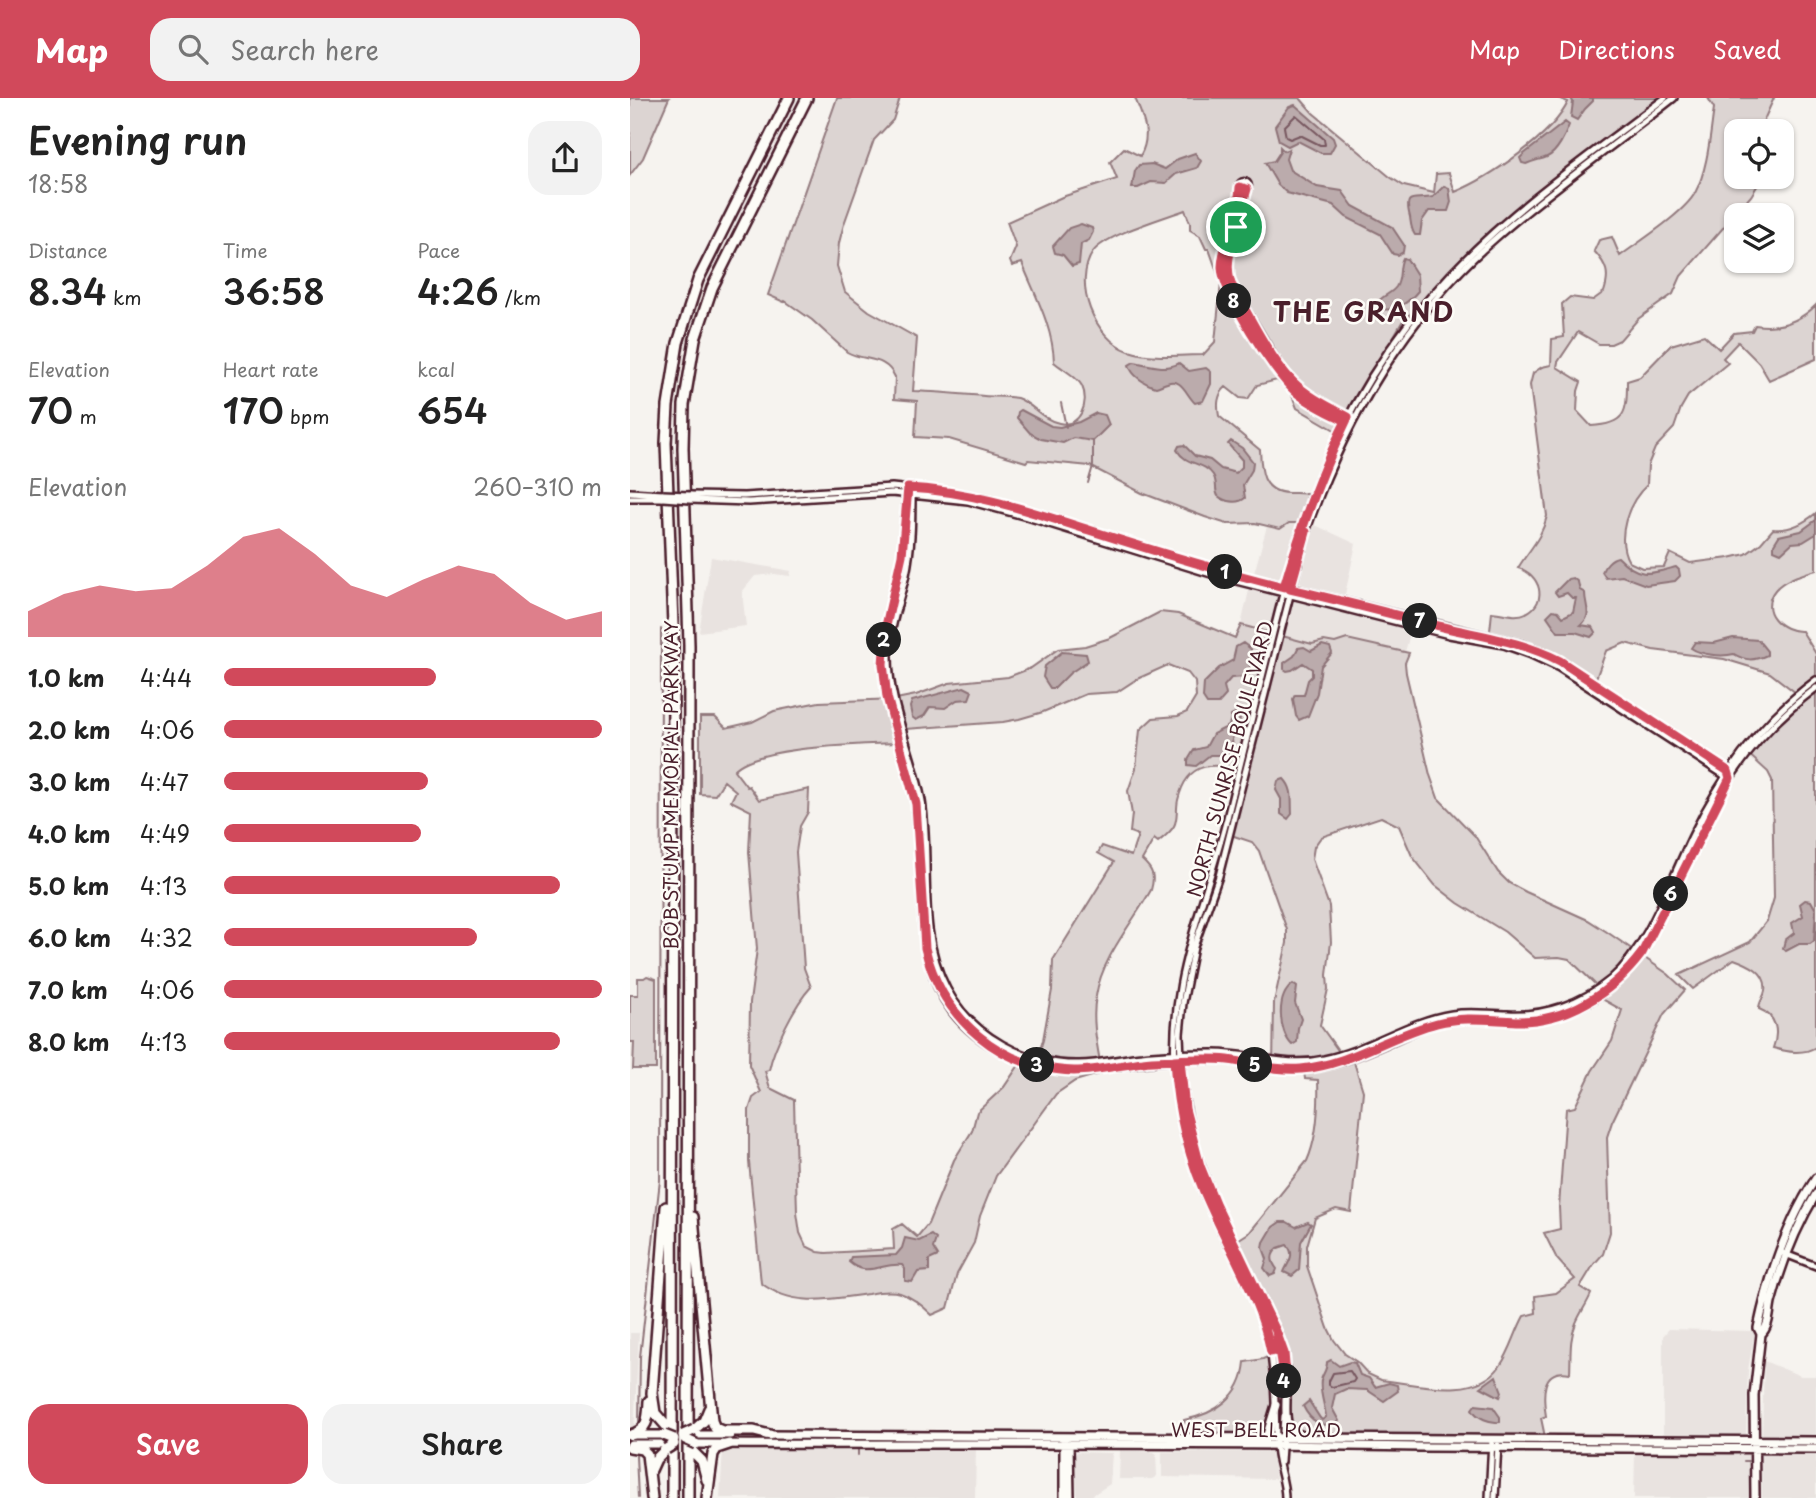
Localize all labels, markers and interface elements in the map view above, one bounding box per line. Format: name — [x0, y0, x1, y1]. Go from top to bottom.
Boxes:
search box — [150, 18, 640, 81]
text: Map — [35, 24, 108, 74]
icon: search — [174, 30, 212, 68]
text: Search here — [230, 30, 379, 69]
text: Map — [1469, 31, 1520, 67]
text: Directions — [1558, 31, 1675, 67]
text: Saved — [1713, 31, 1781, 67]
text: Evening run — [28, 111, 247, 168]
map controls — [1724, 119, 1794, 273]
button: locate — [1724, 119, 1794, 189]
button: share — [528, 121, 602, 195]
text: 18:58 — [28, 166, 88, 201]
pin — [1206, 197, 1266, 257]
button: layers — [1724, 203, 1794, 273]
icon: arrive — [1217, 208, 1255, 246]
text: Distance — [28, 236, 108, 264]
text: Time — [223, 236, 268, 264]
text: Pace — [417, 236, 460, 264]
text: 8.34 — [28, 264, 107, 317]
text: 36:58 — [223, 264, 325, 317]
text: 4:26 — [417, 264, 499, 317]
text: km — [107, 283, 142, 311]
text: /km — [499, 283, 541, 311]
pin: 8 — [1216, 284, 1252, 318]
text: 8 — [1228, 286, 1239, 314]
district label: THE GRAND — [1273, 292, 1455, 331]
text: Elevation — [28, 355, 110, 383]
text: Heart rate — [223, 355, 319, 383]
text: kcal — [417, 355, 455, 383]
text: 70 — [28, 383, 73, 436]
text: 170 — [223, 383, 284, 436]
text: 654 — [417, 383, 488, 436]
text: m — [73, 402, 97, 430]
text: bpm — [284, 402, 329, 430]
text: Elevation — [28, 469, 127, 504]
text: 260–310 m — [473, 469, 602, 504]
pin: 1 — [1208, 554, 1242, 589]
text: 1 — [1220, 557, 1229, 585]
pin: 7 — [1402, 603, 1438, 638]
text: 7 — [1414, 606, 1425, 634]
street label: NORTH SUNRISE BOULEVARD — [1179, 618, 1279, 900]
street label: BOB STUMP MEMORIAL PARKWAY — [656, 620, 684, 950]
pin: 2 — [866, 622, 902, 658]
text: 2 — [877, 625, 890, 653]
text: 1.0 km — [28, 660, 105, 695]
text: 4:44 — [140, 660, 192, 695]
text: 2.0 km — [28, 712, 110, 747]
text: 4:06 — [140, 712, 195, 747]
text: 3.0 km — [28, 764, 110, 799]
text: 4:47 — [140, 764, 189, 799]
text: 4.0 km — [28, 816, 111, 851]
text: 4:49 — [140, 816, 190, 851]
text: 5.0 km — [28, 868, 109, 903]
text: 4:13 — [140, 868, 187, 903]
pin: 6 — [1654, 876, 1688, 912]
text: 6 — [1664, 879, 1677, 907]
text: 6.0 km — [28, 920, 111, 955]
text: 4:32 — [140, 920, 193, 955]
text: 7.0 km — [28, 972, 108, 1007]
text: 4:06 — [140, 972, 195, 1007]
text: 8.0 km — [28, 1024, 109, 1059]
text: 4:13 — [140, 1024, 187, 1059]
pin: 3 — [1020, 1048, 1054, 1082]
pin: 5 — [1238, 1048, 1272, 1082]
text: 3 — [1030, 1050, 1043, 1078]
text: 5 — [1248, 1050, 1261, 1078]
pin: 4 — [1266, 1364, 1302, 1398]
text: 4 — [1277, 1366, 1290, 1394]
button: Save — [28, 1404, 308, 1484]
button: Share — [322, 1404, 602, 1484]
street label: WEST BELL ROAD — [1171, 1415, 1341, 1443]

